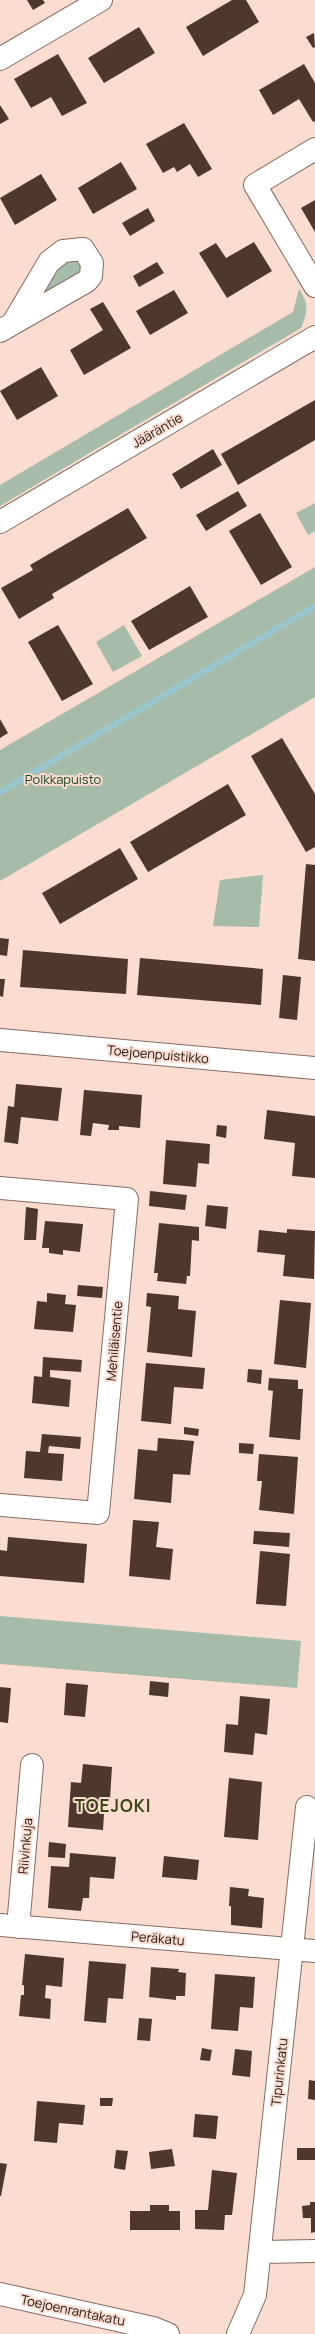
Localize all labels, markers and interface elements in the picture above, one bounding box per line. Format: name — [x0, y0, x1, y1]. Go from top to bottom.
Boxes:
street label: Jääräntie — [128, 408, 186, 452]
park label: Polkkapuisto — [25, 770, 102, 788]
street label: Toejoenpuistikko — [106, 1041, 210, 1067]
street label: Mehiläisentie — [102, 1300, 127, 1382]
district label: TOEJOKI — [74, 1794, 152, 1817]
street label: Riivinkuja — [14, 1817, 36, 1875]
street label: Peräkatu — [130, 1927, 186, 1949]
street label: Tipurinkatu — [266, 2037, 292, 2107]
street label: Toejoenrantakatu — [19, 2290, 127, 2330]

